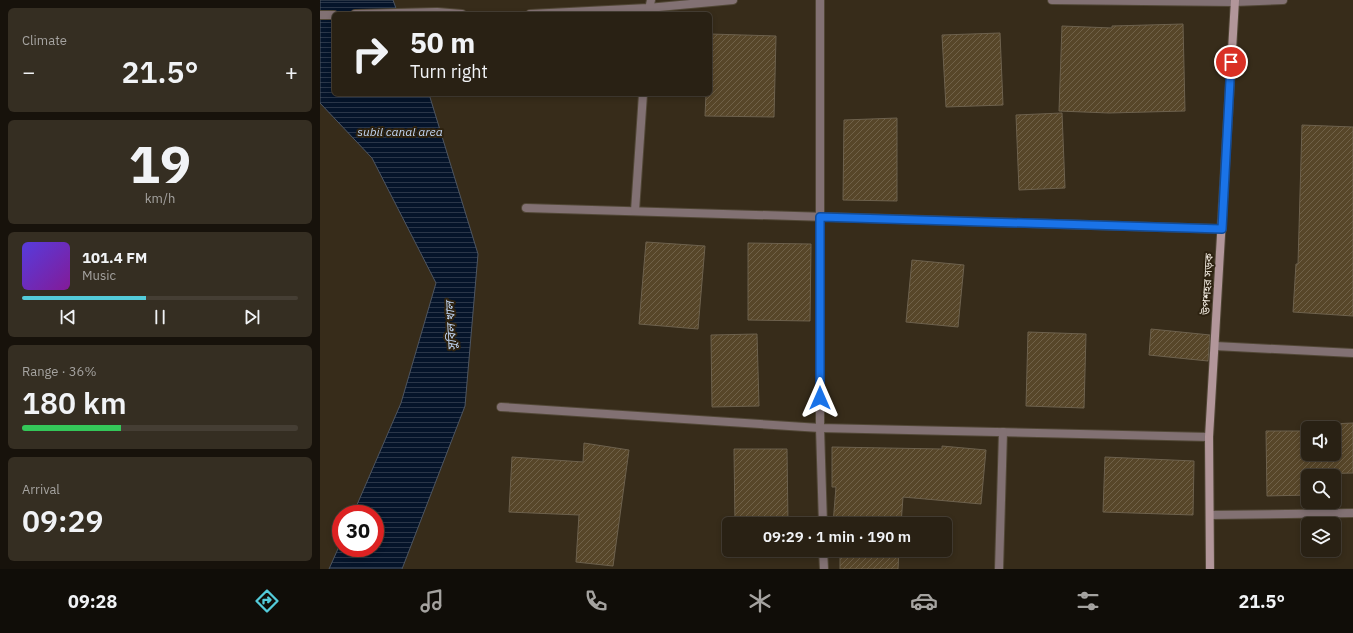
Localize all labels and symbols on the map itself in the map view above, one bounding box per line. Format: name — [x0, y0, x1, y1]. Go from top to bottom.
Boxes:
pin — [1214, 45, 1248, 79]
water label: subil canal area — [357, 124, 443, 139]
street label: উপশহর সড়ক — [1198, 253, 1216, 316]
water label: সুবিল খাল — [442, 299, 459, 351]
position arrow — [799, 377, 841, 419]
speed limit sign: 30 — [332, 505, 384, 557]

